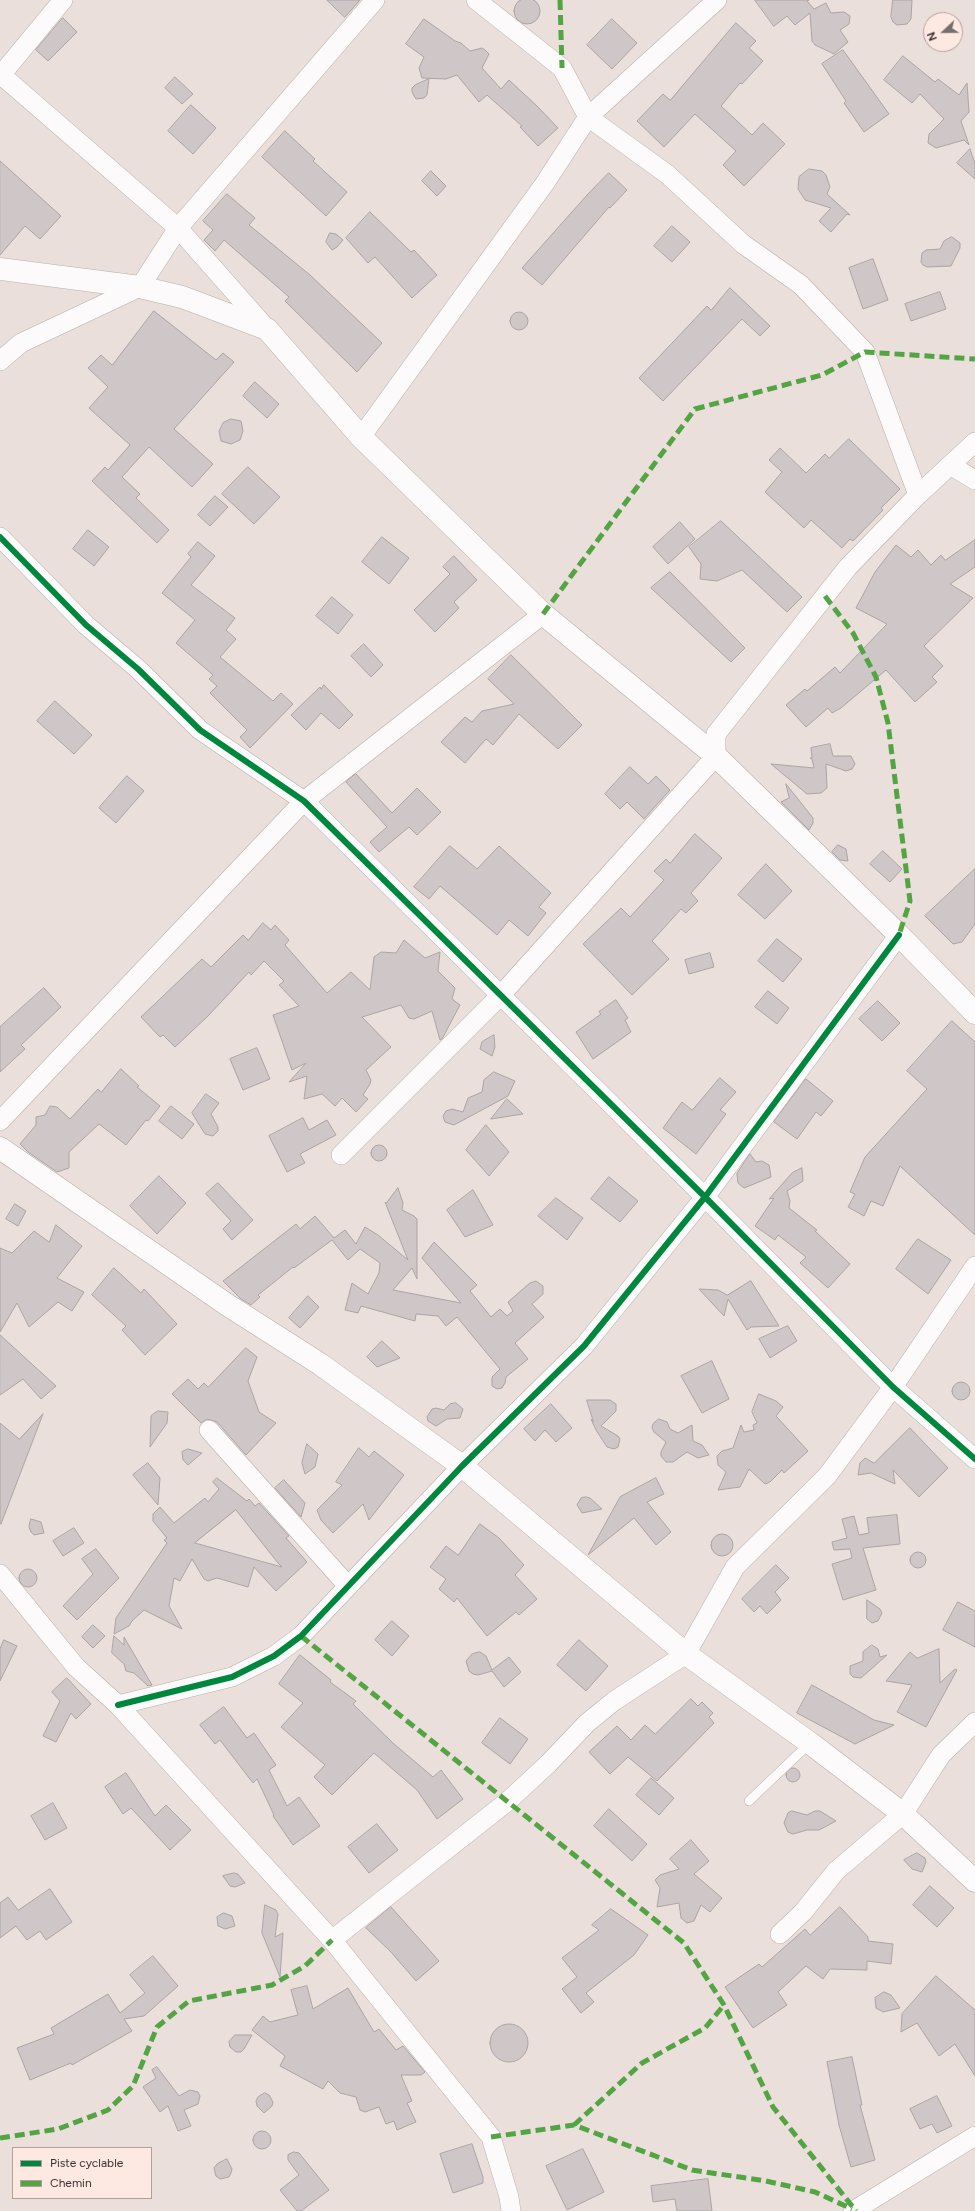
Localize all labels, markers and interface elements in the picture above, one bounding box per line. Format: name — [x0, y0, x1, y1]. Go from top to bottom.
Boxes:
north arrow — [923, 12, 963, 52]
text: N — [925, 30, 940, 43]
legend — [12, 2147, 152, 2199]
text: Piste cyclable — [50, 2156, 123, 2170]
text: Chemin — [50, 2176, 92, 2190]

